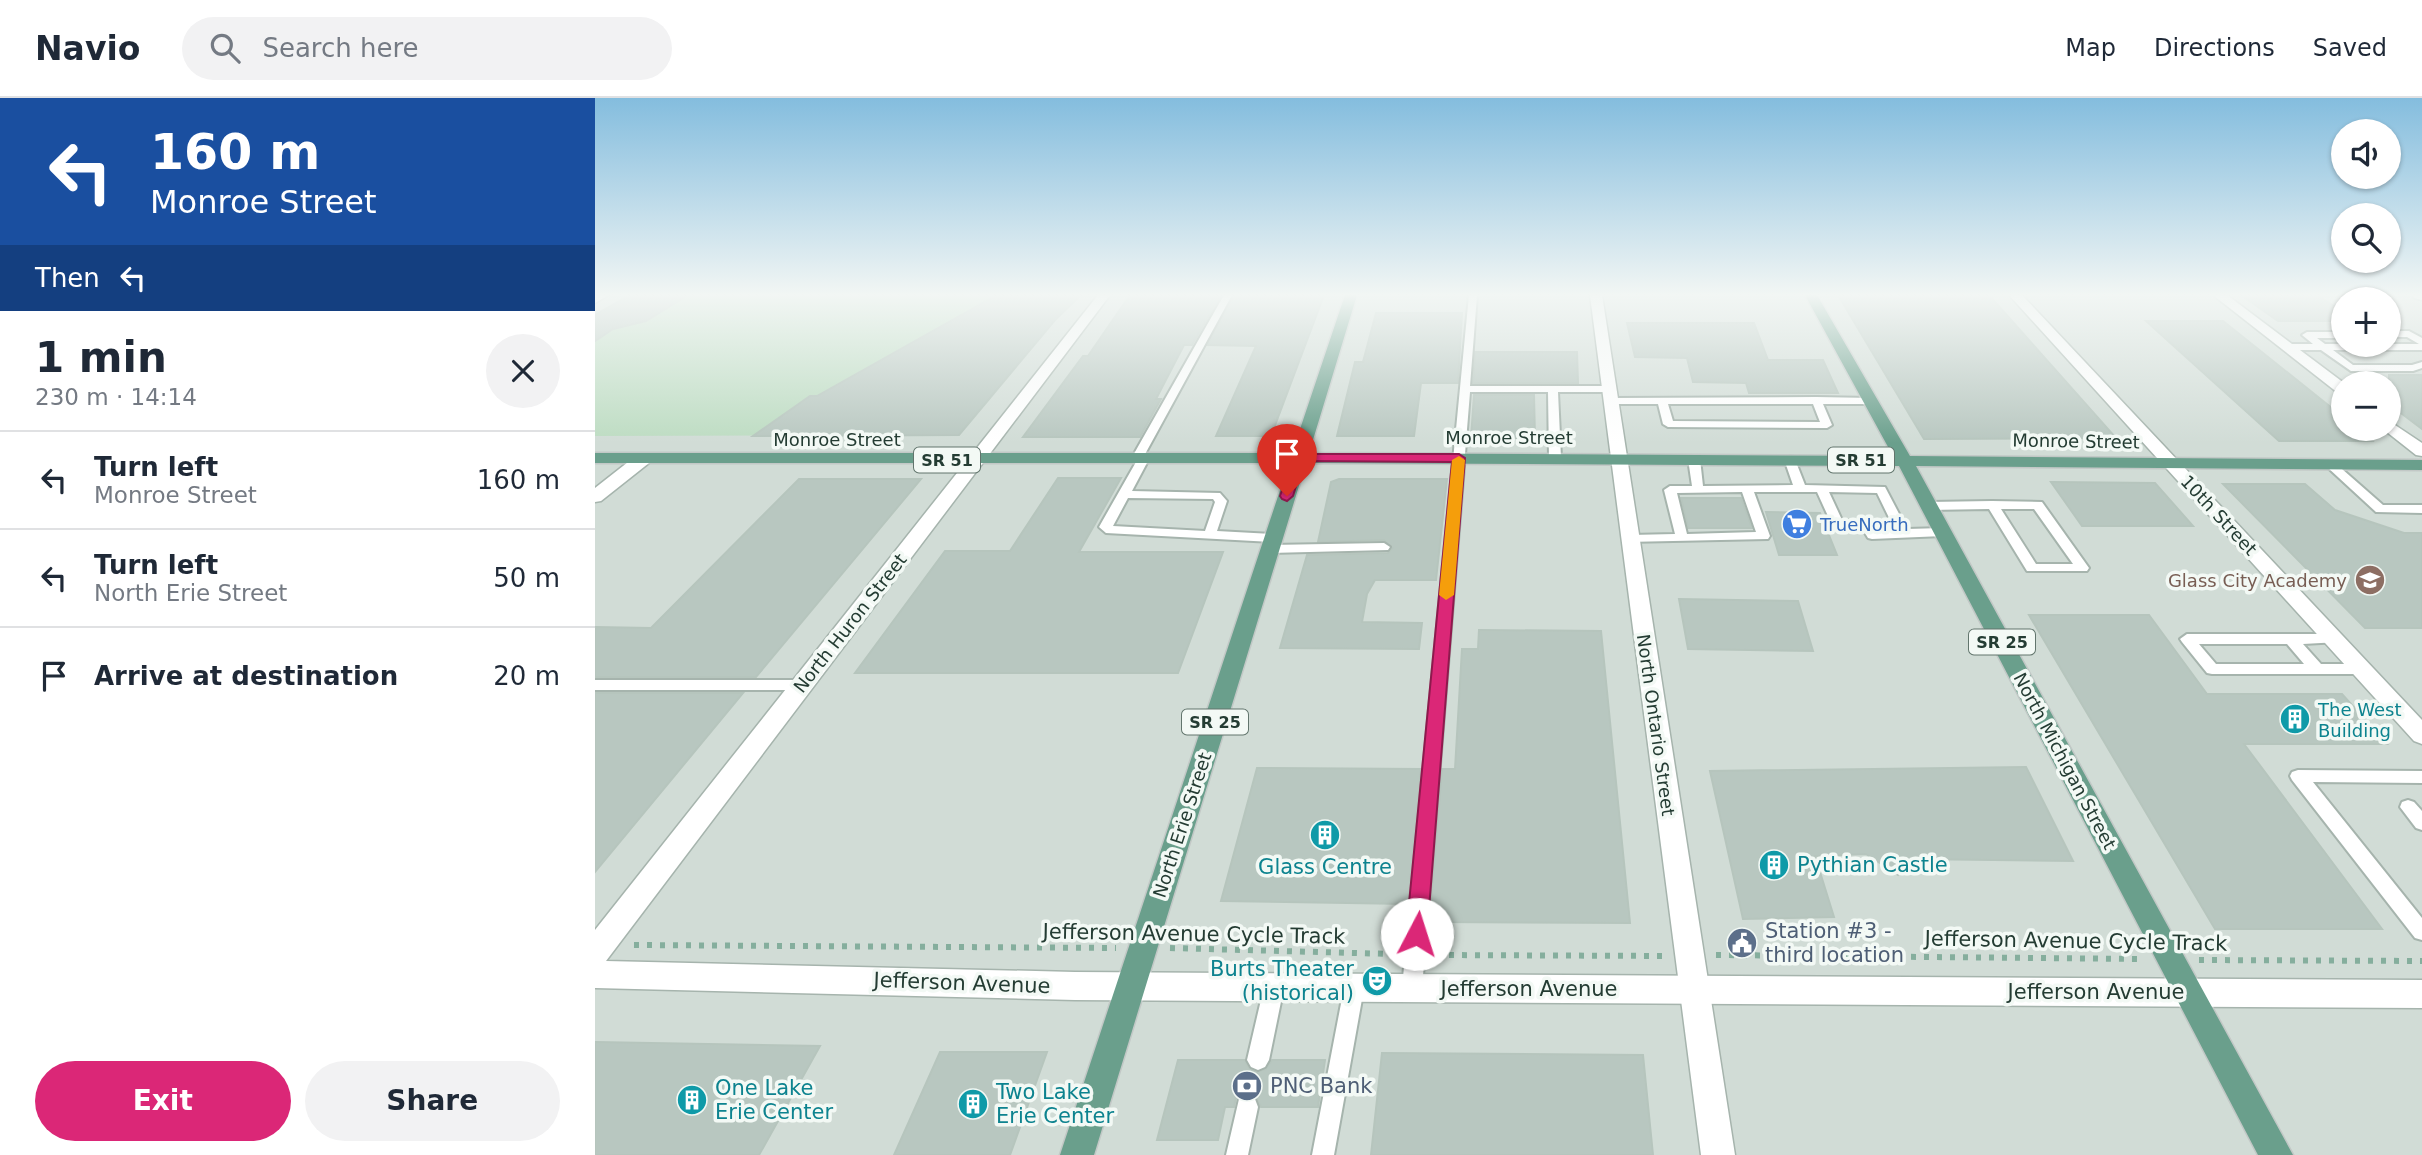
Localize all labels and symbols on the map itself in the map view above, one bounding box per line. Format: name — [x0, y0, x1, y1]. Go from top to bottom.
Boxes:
pin — [1257, 424, 1317, 496]
street label: Monroe Street — [1445, 427, 1573, 448]
street label: Monroe Street — [773, 429, 901, 450]
street label: Monroe Street — [2012, 429, 2140, 453]
road number: SR 51 — [914, 448, 980, 472]
road number: SR 51 — [1828, 448, 1894, 472]
street label: 10th Street — [2177, 471, 2261, 559]
supermarket icon: TrueNorth — [1780, 507, 1814, 541]
place label: TrueNorth — [1819, 514, 1909, 535]
street label: North Huron Street — [789, 549, 911, 697]
school or university icon: Glass City Academy — [2353, 563, 2387, 597]
place label: Glass City Academy — [2168, 570, 2347, 591]
road number: SR 25 — [1969, 629, 2035, 654]
street label: North Ontario Street — [1633, 633, 1679, 817]
street label: North Michigan Street — [2009, 669, 2121, 853]
place label: The West Building — [2317, 699, 2401, 741]
building icon: The West Building — [2278, 702, 2312, 736]
road number: SR 25 — [1182, 709, 1248, 734]
street label: North Erie Street — [1149, 750, 1215, 900]
building icon: Glass Centre — [1308, 818, 1342, 852]
building icon: Pythian Castle — [1757, 848, 1791, 882]
place label: Pythian Castle — [1797, 853, 1948, 877]
place label: Glass Centre — [1258, 855, 1392, 879]
position arrow — [1380, 897, 1454, 971]
street label: Jefferson Avenue Cycle Track — [1041, 919, 1346, 949]
place label: Station #3 - third location — [1765, 919, 1904, 967]
public building icon: Station #3 - third location — [1725, 926, 1759, 960]
street label: Jefferson Avenue Cycle Track — [1923, 926, 2228, 956]
place label: Burts Theater (historical) — [1210, 957, 1354, 1005]
theatre icon: Burts Theater (historical) — [1360, 964, 1394, 998]
street label: Jefferson Avenue — [871, 968, 1051, 998]
street label: Jefferson Avenue — [1439, 977, 1617, 1001]
street label: Jefferson Avenue — [2006, 980, 2184, 1004]
bank icon: PNC Bank — [1230, 1069, 1264, 1103]
place label: PNC Bank — [1270, 1074, 1373, 1098]
place label: One Lake Erie Center — [715, 1076, 833, 1124]
place label: Two Lake Erie Center — [995, 1080, 1114, 1128]
building icon: One Lake Erie Center — [675, 1083, 709, 1117]
building icon: Two Lake Erie Center — [956, 1087, 990, 1121]

